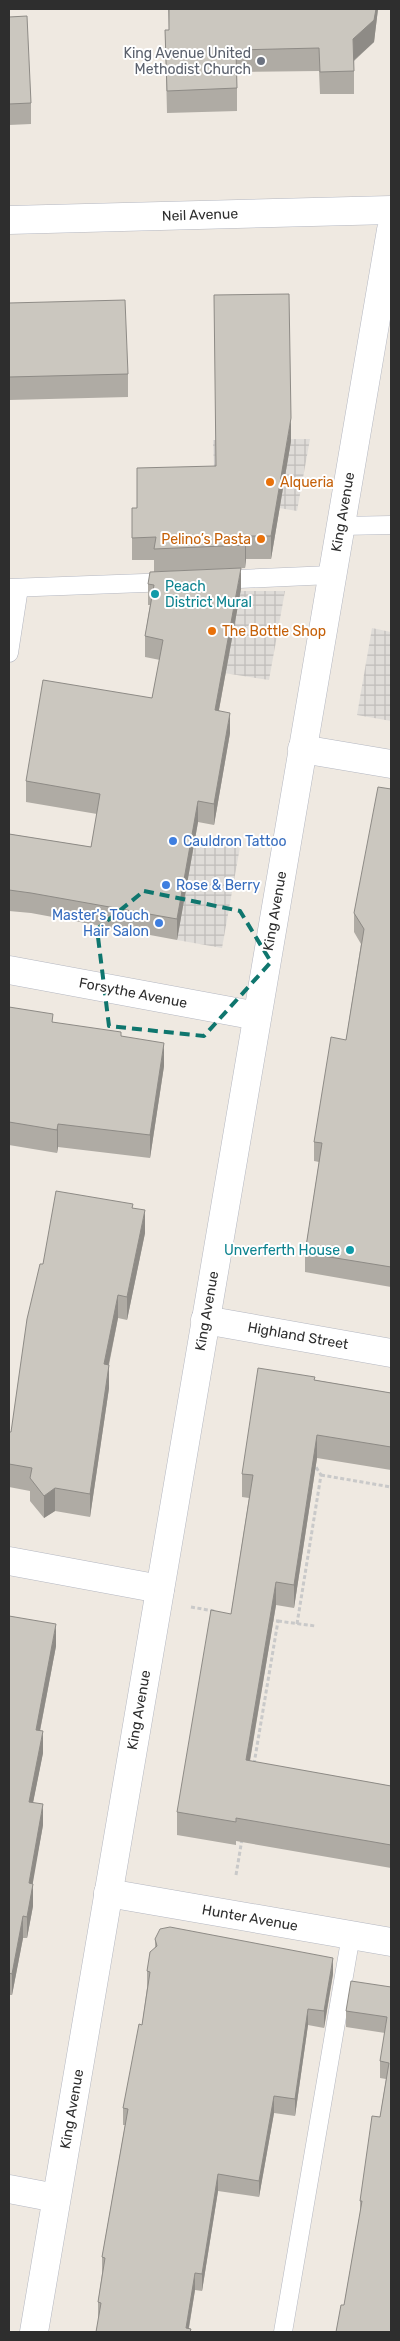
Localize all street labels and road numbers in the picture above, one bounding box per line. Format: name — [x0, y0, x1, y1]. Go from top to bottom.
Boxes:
street label: Neil Avenue — [161, 205, 239, 225]
street label: King Avenue — [328, 471, 358, 553]
street label: King Avenue — [260, 870, 290, 952]
street label: Forsythe Avenue — [77, 974, 189, 1012]
street label: King Avenue — [192, 1270, 222, 1352]
street label: Highland Street — [246, 1319, 350, 1353]
street label: King Avenue — [124, 1669, 154, 1751]
street label: Hunter Avenue — [201, 1901, 300, 1935]
street label: King Avenue — [57, 2068, 87, 2150]

